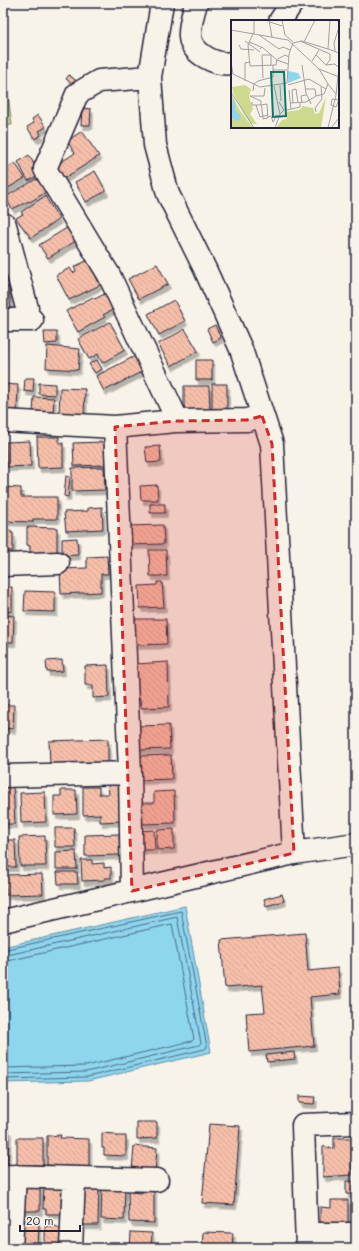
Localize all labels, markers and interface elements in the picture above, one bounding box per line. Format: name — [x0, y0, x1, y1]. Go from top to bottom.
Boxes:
inset map — [231, 20, 339, 128]
scale bar — [20, 1207, 80, 1233]
text: 20 m — [26, 1212, 54, 1228]

